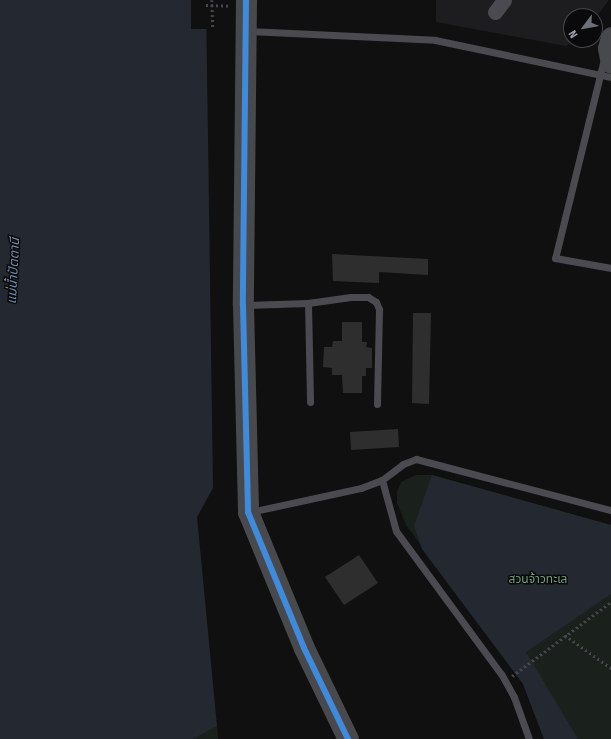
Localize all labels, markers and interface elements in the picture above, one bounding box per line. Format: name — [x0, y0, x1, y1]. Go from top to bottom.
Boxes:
north arrow — [563, 8, 603, 48]
text: N — [566, 28, 581, 40]
water label: แม่น้ำปัตตานี — [4, 238, 24, 304]
park label: สวนจ้าวทะเล — [509, 573, 567, 587]

